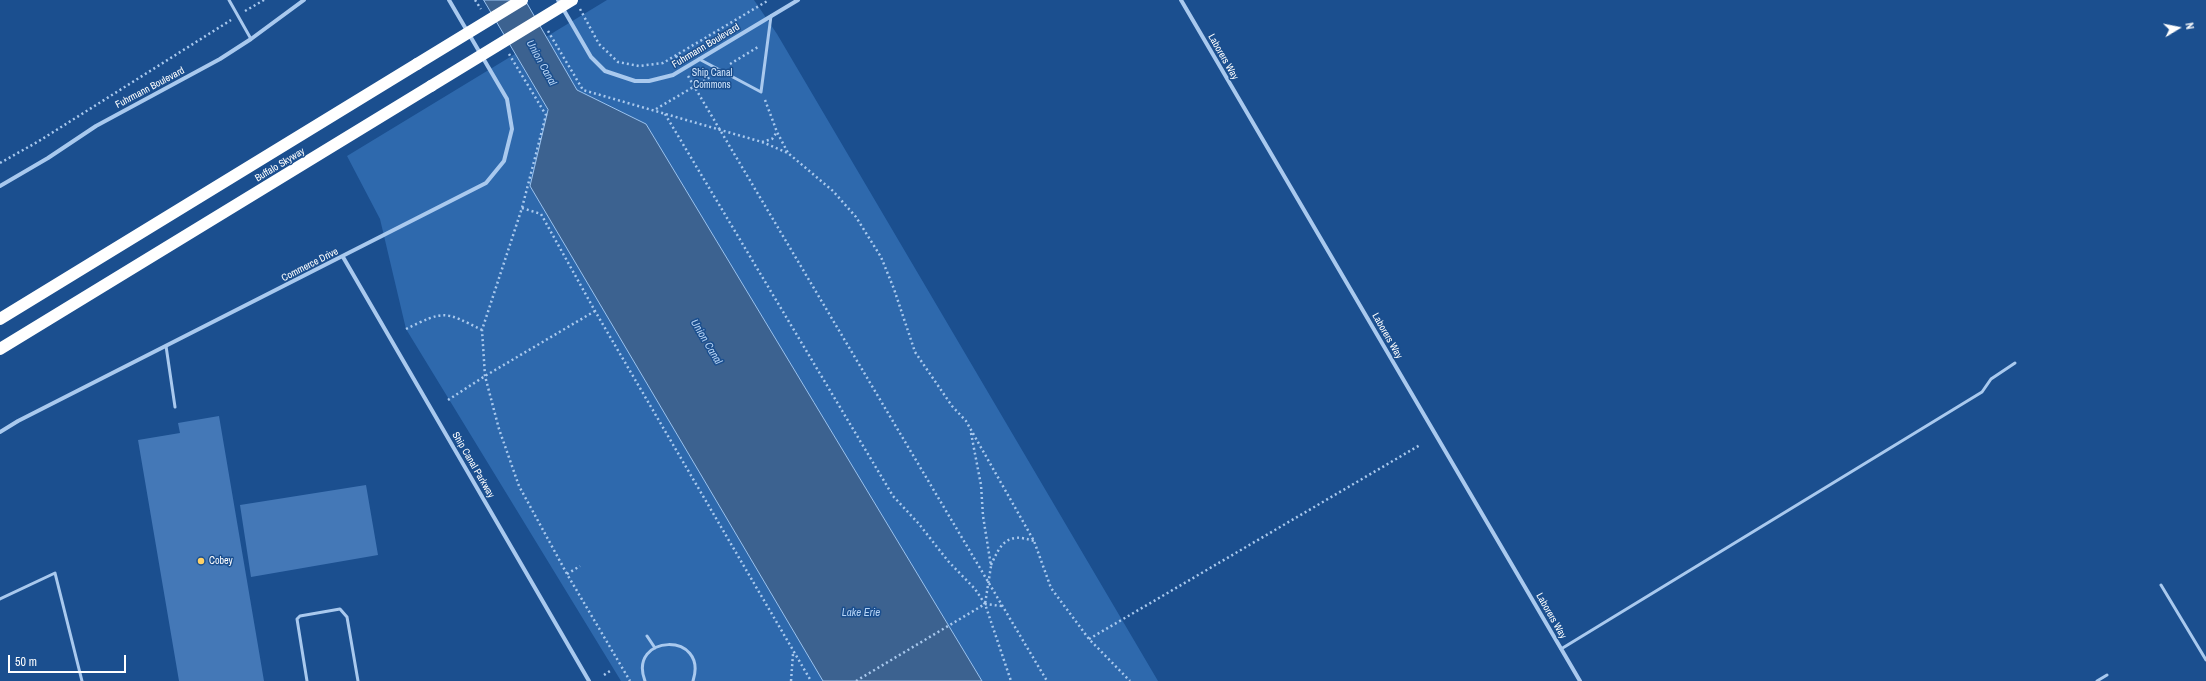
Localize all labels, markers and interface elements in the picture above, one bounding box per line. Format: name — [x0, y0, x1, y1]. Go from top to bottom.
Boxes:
north arrow — [2158, 8, 2198, 48]
street label: Fuhrmann Boulevard — [670, 21, 742, 71]
text: N — [2182, 21, 2197, 30]
street label: Laborers Way — [1205, 32, 1241, 82]
water label: Union Canal — [523, 38, 559, 88]
street label: Fuhrmann Boulevard — [113, 65, 187, 111]
park label: Ship Canal Commons — [692, 67, 732, 90]
street label: Buffalo Skyway — [253, 145, 307, 185]
street label: Commerce Drive — [280, 246, 340, 284]
street label: Laborers Way — [1369, 311, 1405, 361]
water label: Union Canal — [687, 317, 725, 367]
street label: Ship Canal Parkway — [449, 430, 497, 500]
place label: Cobey — [209, 555, 233, 567]
marker: Cobey — [196, 556, 206, 566]
street label: Laborers Way — [1533, 591, 1569, 641]
water label: Lake Erie — [842, 606, 880, 620]
scale bar — [10, 647, 128, 673]
text: 50 m — [15, 654, 37, 670]

